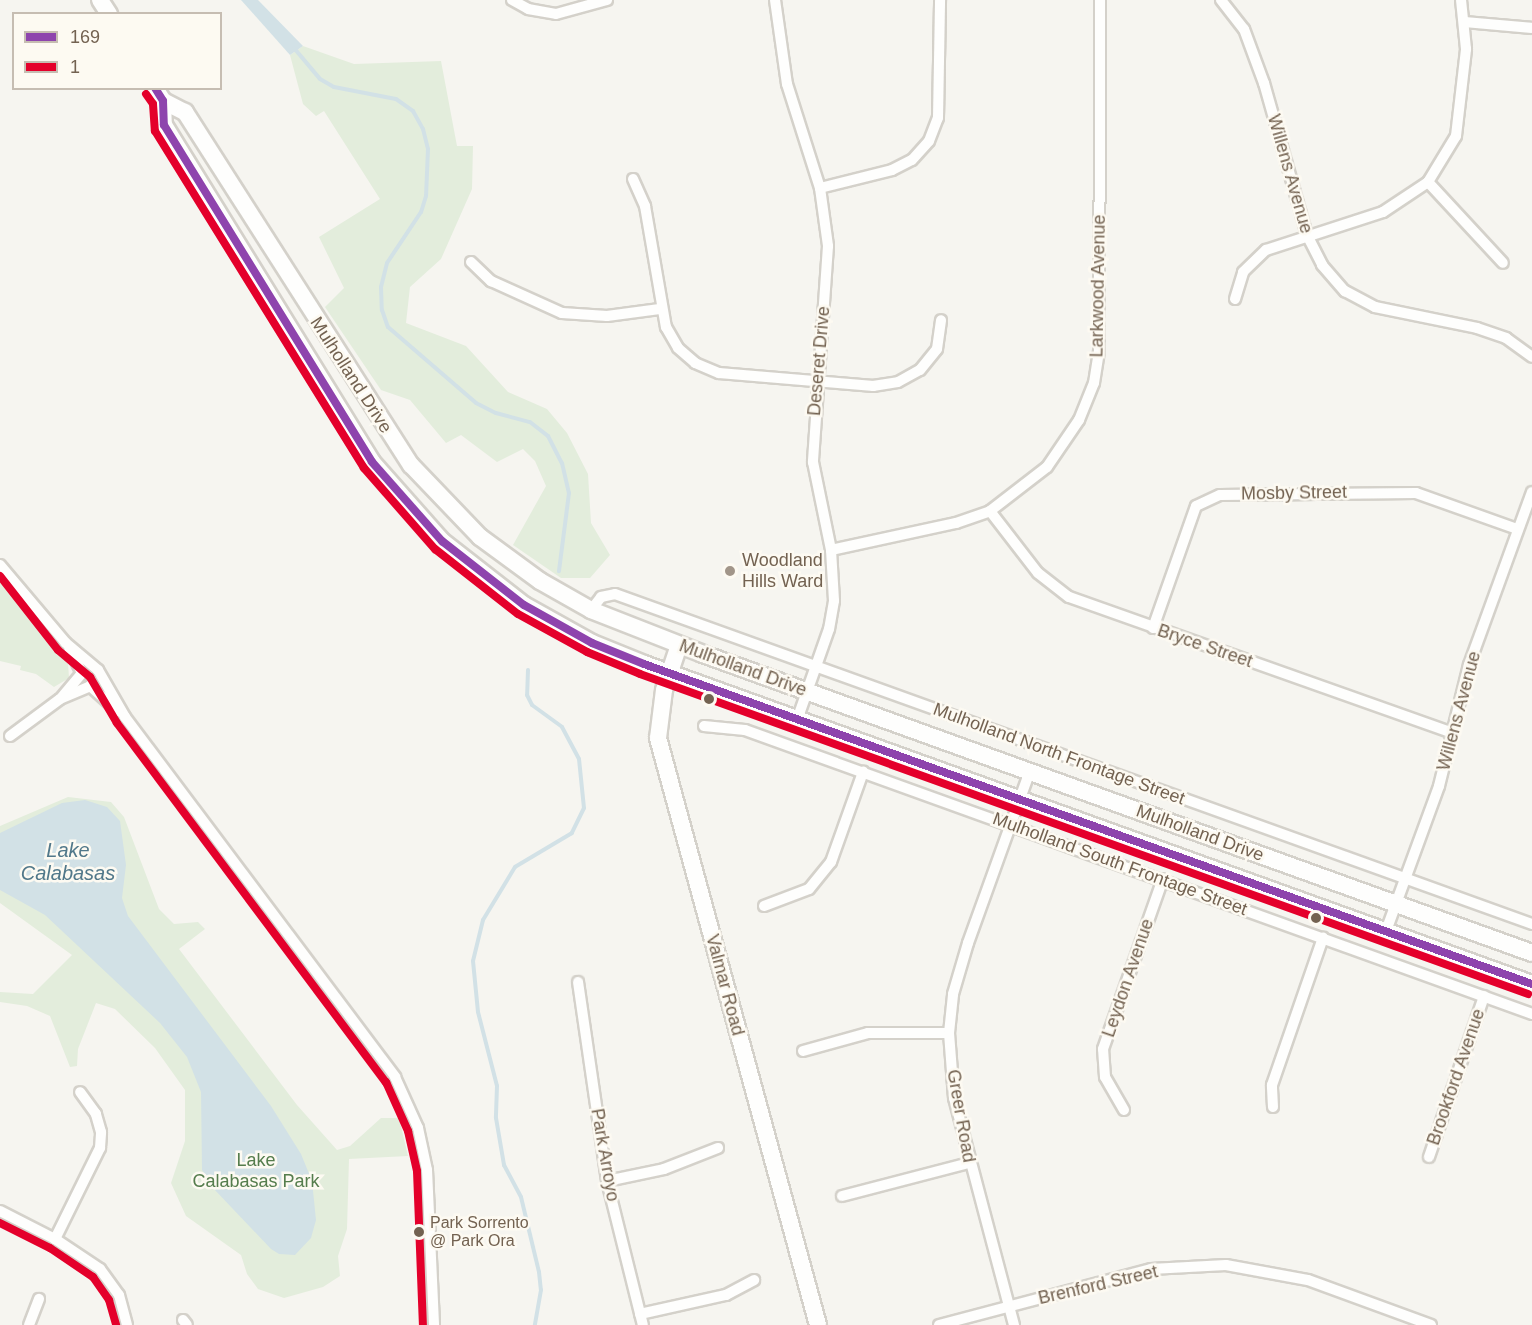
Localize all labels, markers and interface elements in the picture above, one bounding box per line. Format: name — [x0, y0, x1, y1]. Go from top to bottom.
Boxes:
legend — [12, 12, 222, 90]
text: 169 — [70, 27, 100, 47]
text: 1 — [70, 57, 80, 77]
street label: Willens Avenue — [1263, 112, 1317, 236]
street label: Larkwood Avenue — [1086, 214, 1110, 358]
street label: Deseret Drive — [803, 305, 835, 417]
street label: Mulholland Drive — [305, 313, 397, 437]
street label: Mosby Street — [1241, 481, 1347, 505]
place label: Woodland Hills Ward — [742, 550, 823, 592]
marker: Woodland Hills Ward — [723, 564, 737, 578]
street label: Bryce Street — [1155, 620, 1255, 672]
street label: Mulholland Drive — [676, 635, 810, 701]
street label: Willens Avenue — [1433, 648, 1485, 774]
unlabelled marker — [703, 693, 715, 705]
street label: Mulholland North Frontage Street — [930, 698, 1188, 810]
street label: Mulholland Drive — [1133, 800, 1267, 866]
street label: Mulholland South Frontage Street — [990, 808, 1250, 920]
water label: Lake Calabasas — [21, 838, 115, 885]
unlabelled marker — [1310, 912, 1322, 924]
street label: Leydon Avenue — [1097, 915, 1159, 1041]
street label: Valmar Road — [701, 932, 749, 1038]
street label: Brookford Avenue — [1422, 1006, 1490, 1148]
street label: Greer Road — [942, 1068, 980, 1164]
street label: Park Arroyo — [586, 1106, 624, 1204]
park label: Lake Calabasas Park — [192, 1150, 320, 1192]
place label: Park Sorrento @ Park Ora — [430, 1213, 529, 1251]
marker: Park Sorrento @ Park Ora — [413, 1226, 425, 1238]
street label: Brenford Street — [1036, 1261, 1160, 1309]

